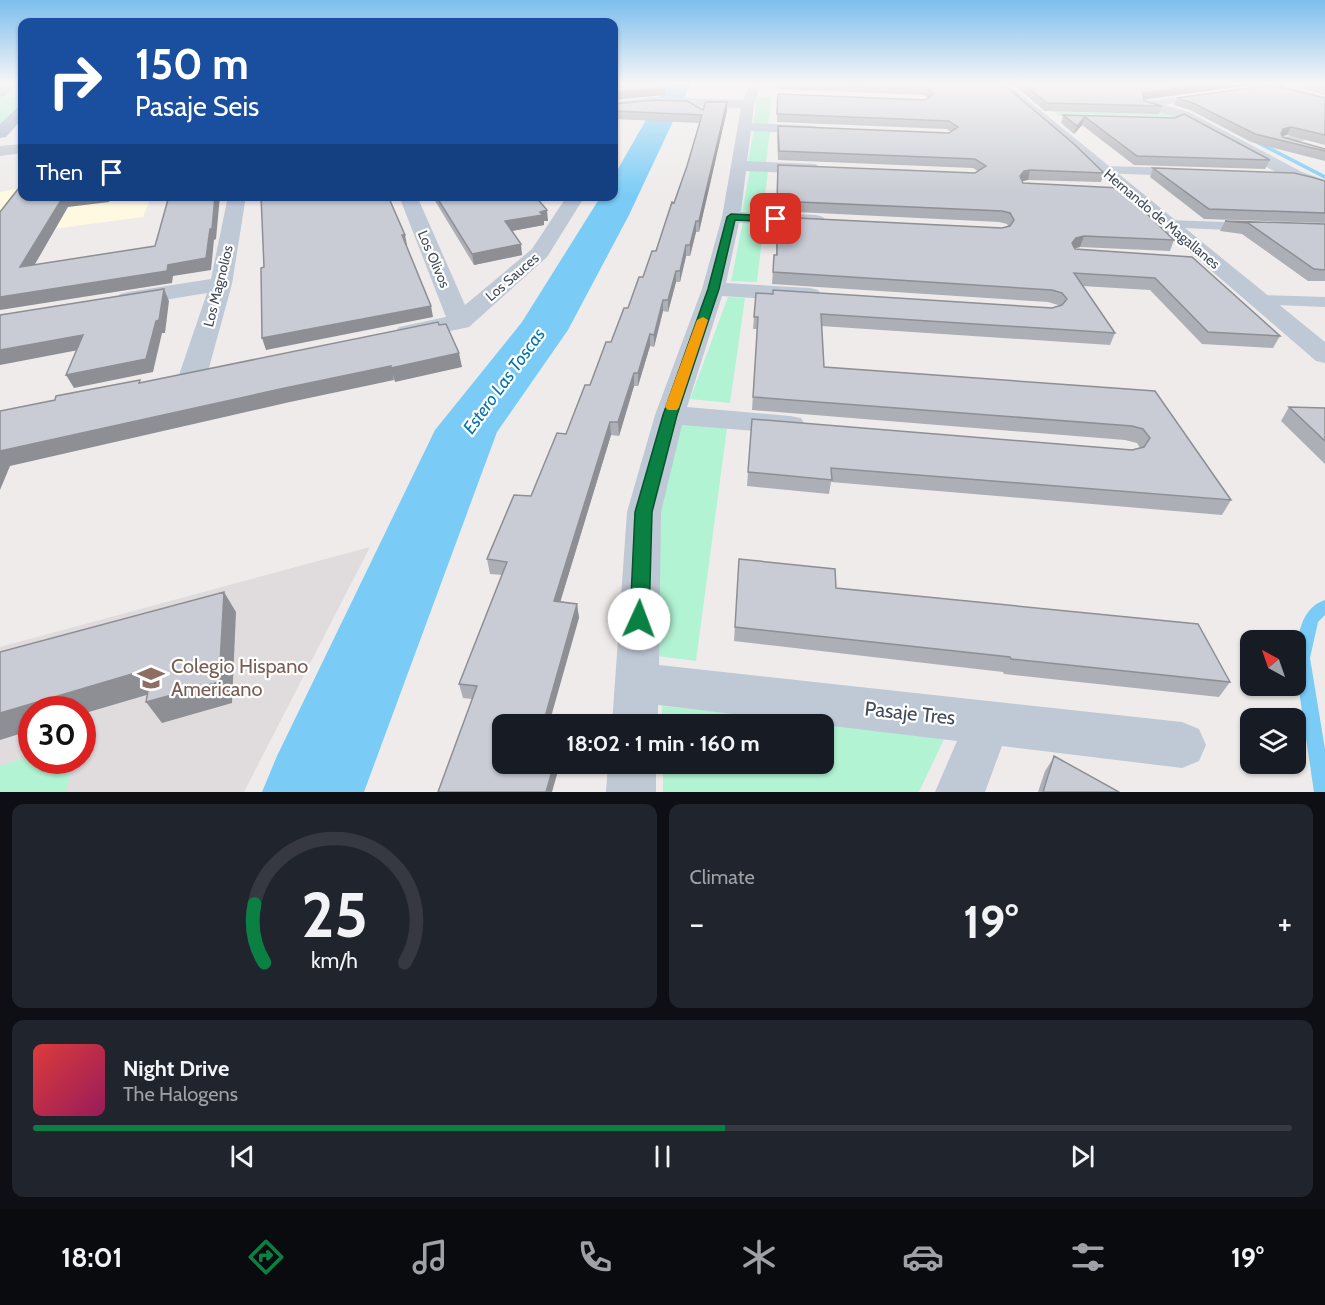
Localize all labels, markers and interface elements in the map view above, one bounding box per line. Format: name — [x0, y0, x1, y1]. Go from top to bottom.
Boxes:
text: 150 m — [135, 38, 249, 90]
icon: right — [36, 42, 114, 120]
text: Pasaje Seis — [135, 90, 259, 123]
icon: arrive — [95, 156, 128, 189]
text: Then — [36, 159, 83, 186]
street label: Hernando de Magallanes — [1100, 165, 1224, 273]
pin — [750, 193, 801, 244]
icon: arrive — [759, 202, 792, 235]
street label: Los Olivos — [414, 228, 454, 291]
street label: Los Magnolios — [199, 243, 237, 329]
street label: Los Sauces — [482, 249, 543, 305]
water label: Estero Las Toscas — [458, 324, 550, 438]
position arrow — [607, 587, 671, 651]
north arrow — [1240, 630, 1306, 696]
map controls — [1240, 630, 1306, 774]
place label: Colegio Hispano Americano — [171, 654, 308, 701]
school or university icon: Colegio Hispano Americano — [136, 663, 166, 693]
speed limit sign: 30 — [18, 696, 96, 774]
street label: Pasaje Tres — [863, 696, 957, 730]
button: layers — [1240, 708, 1306, 774]
text: 18:02 · 1 min · 160 m — [566, 730, 760, 757]
text: Climate — [690, 865, 755, 889]
text: 25 — [301, 877, 368, 953]
text: 19° — [963, 895, 1018, 949]
text: − — [690, 903, 704, 943]
text: + — [1277, 903, 1292, 943]
text: km/h — [311, 947, 358, 973]
text: Night Drive — [123, 1055, 229, 1082]
text: The Halogens — [123, 1082, 238, 1106]
icon: previous — [226, 1140, 259, 1173]
icon: pause — [646, 1140, 679, 1173]
icon: next — [1066, 1140, 1099, 1173]
icon: directions — [245, 1236, 287, 1278]
icon: music — [409, 1236, 451, 1278]
icon: phone — [574, 1236, 616, 1278]
icon: climate — [738, 1236, 780, 1278]
icon: car — [902, 1236, 944, 1278]
icon: filters — [1067, 1236, 1109, 1278]
text: 18:01 — [61, 1241, 122, 1274]
text: 19° — [1231, 1241, 1264, 1274]

